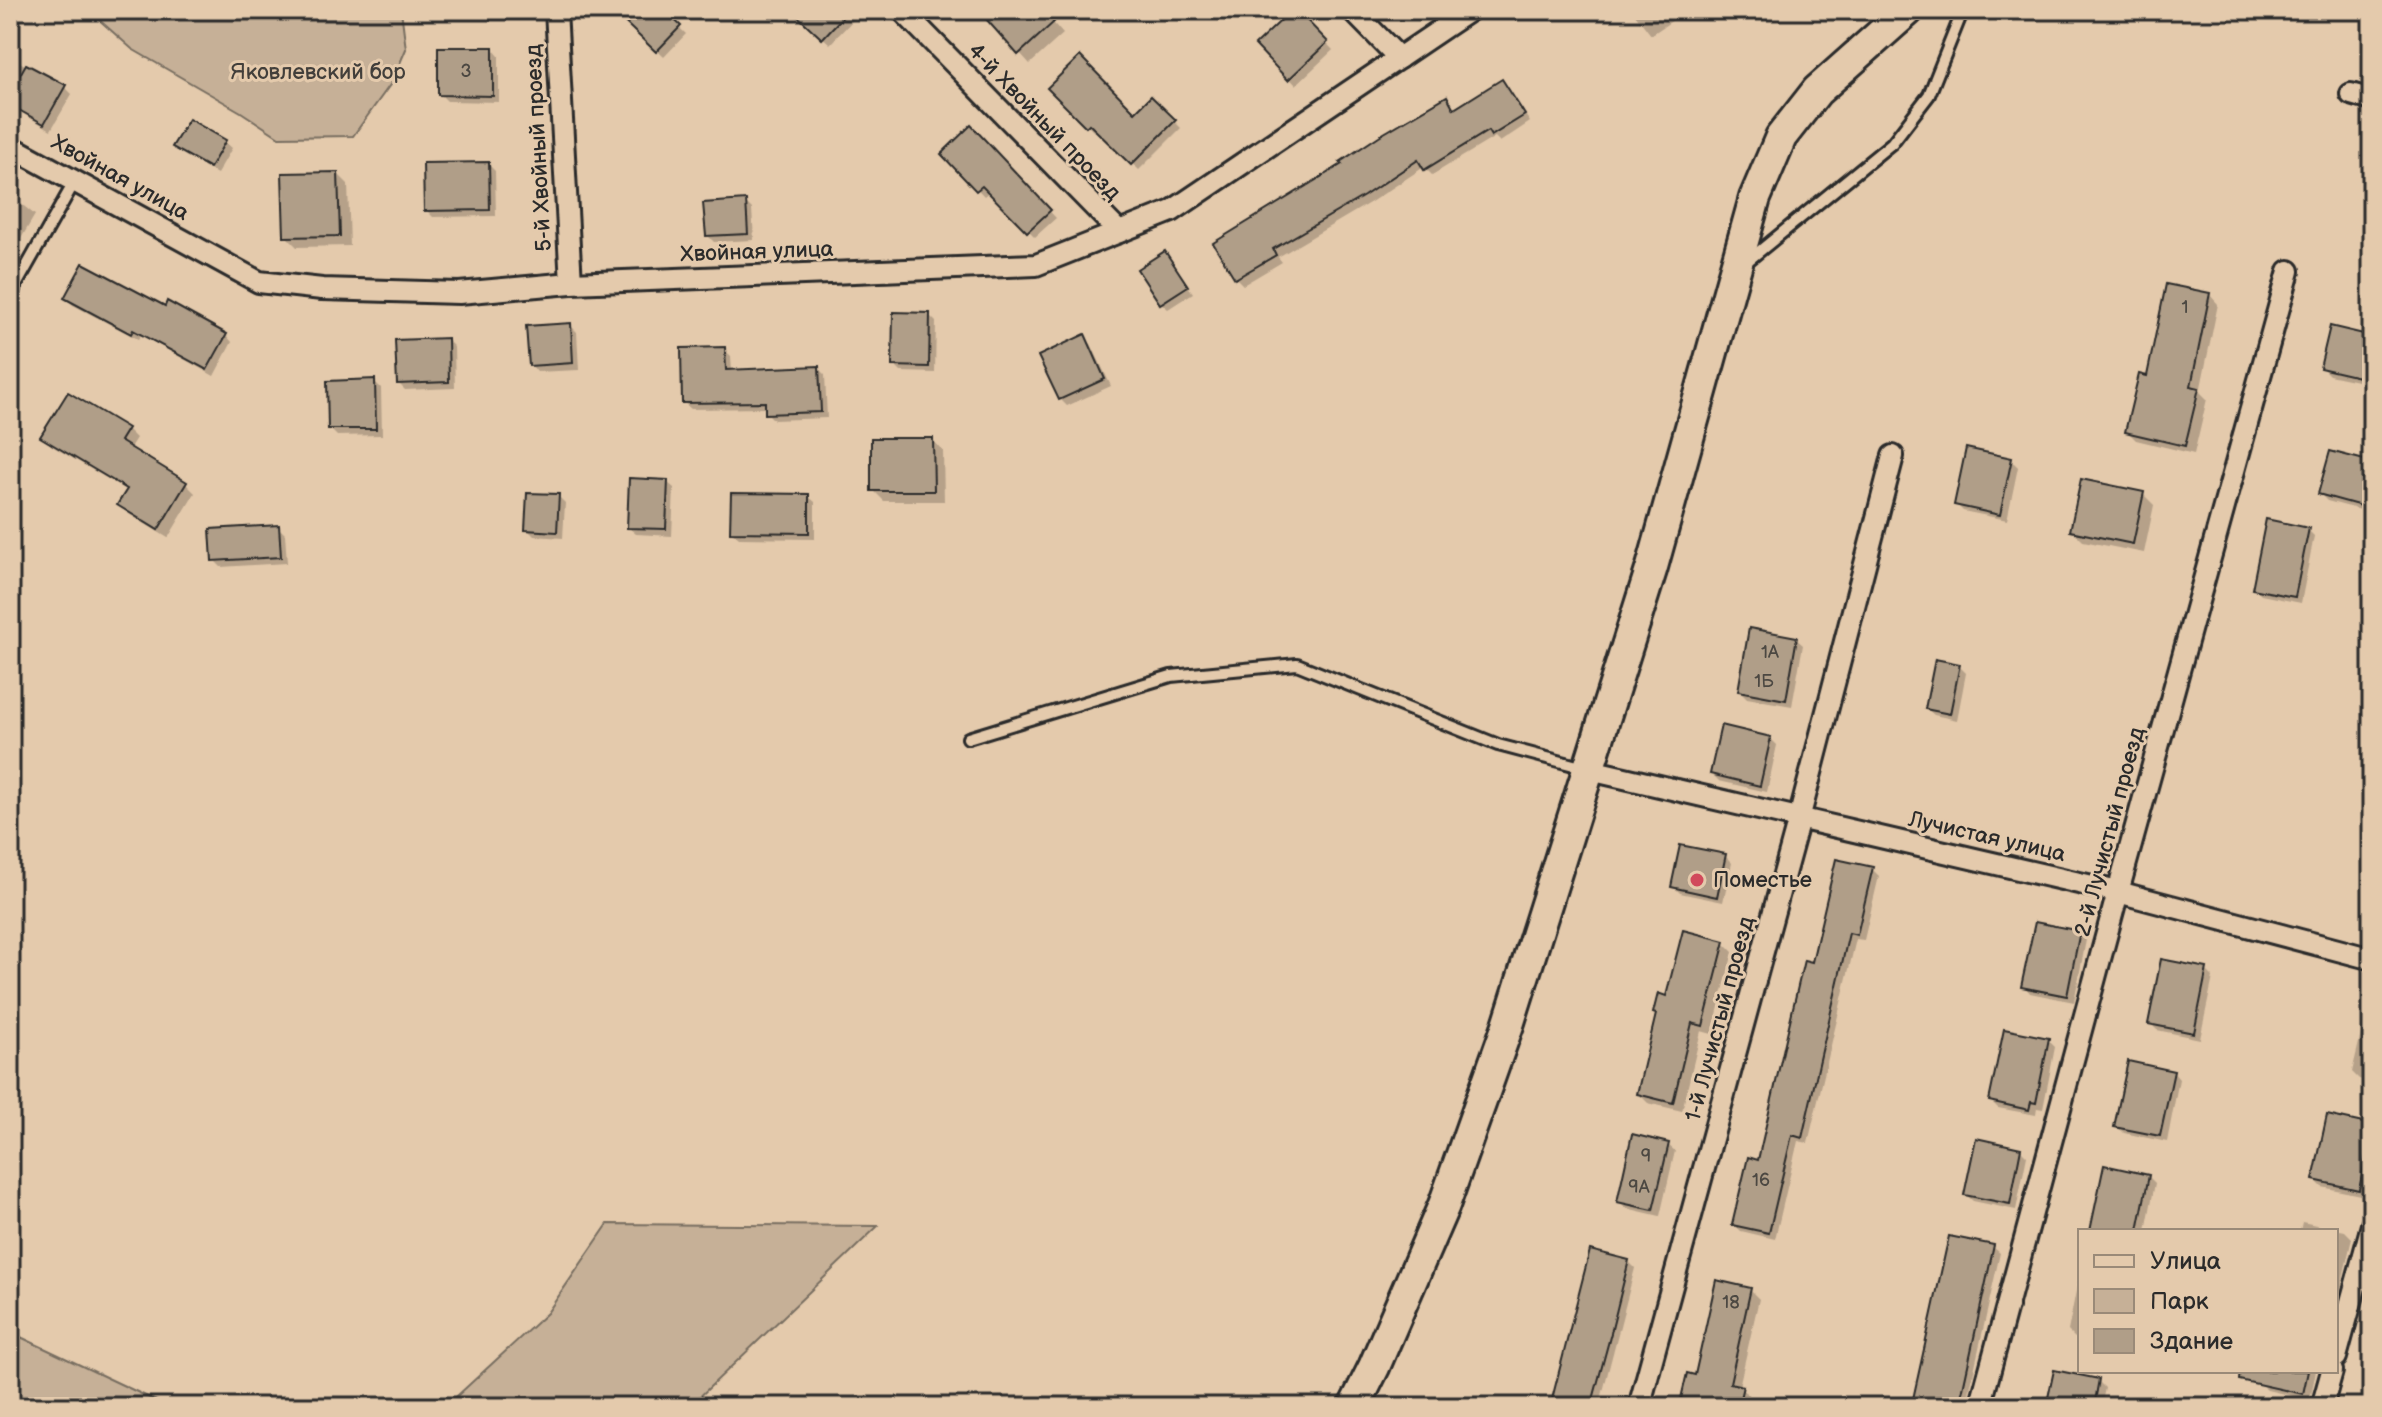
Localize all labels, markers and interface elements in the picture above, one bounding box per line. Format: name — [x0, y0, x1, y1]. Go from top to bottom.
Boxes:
street label: 4-й Хвойный проезд — [962, 38, 1126, 206]
street label: 5-й Хвойный проезд — [520, 44, 558, 252]
park label: Яковлевский бор — [230, 59, 406, 86]
house number: 3 — [460, 61, 472, 82]
street label: Хвойная улица — [46, 129, 194, 227]
street label: Хвойная улица — [680, 236, 834, 268]
house number: 1 — [2182, 297, 2188, 318]
house number: 1А — [1761, 642, 1779, 663]
house number: 1Б — [1754, 671, 1774, 692]
street label: 2-й Лучистый проезд — [2069, 724, 2151, 940]
street label: Лучистая улица — [1905, 806, 2068, 868]
place label: Поместье — [1713, 867, 1812, 894]
marker: Поместье — [1688, 871, 1706, 889]
street label: 1-й Лучистый проезд — [1680, 914, 1760, 1124]
house number: 9 — [1641, 1146, 1651, 1167]
house number: 16 — [1752, 1170, 1770, 1191]
house number: 9А — [1628, 1177, 1650, 1198]
legend — [2078, 1229, 2338, 1373]
text: Улица — [2150, 1247, 2221, 1276]
text: Парк — [2150, 1287, 2209, 1316]
house number: 18 — [1722, 1292, 1740, 1313]
text: Здание — [2150, 1327, 2233, 1356]

